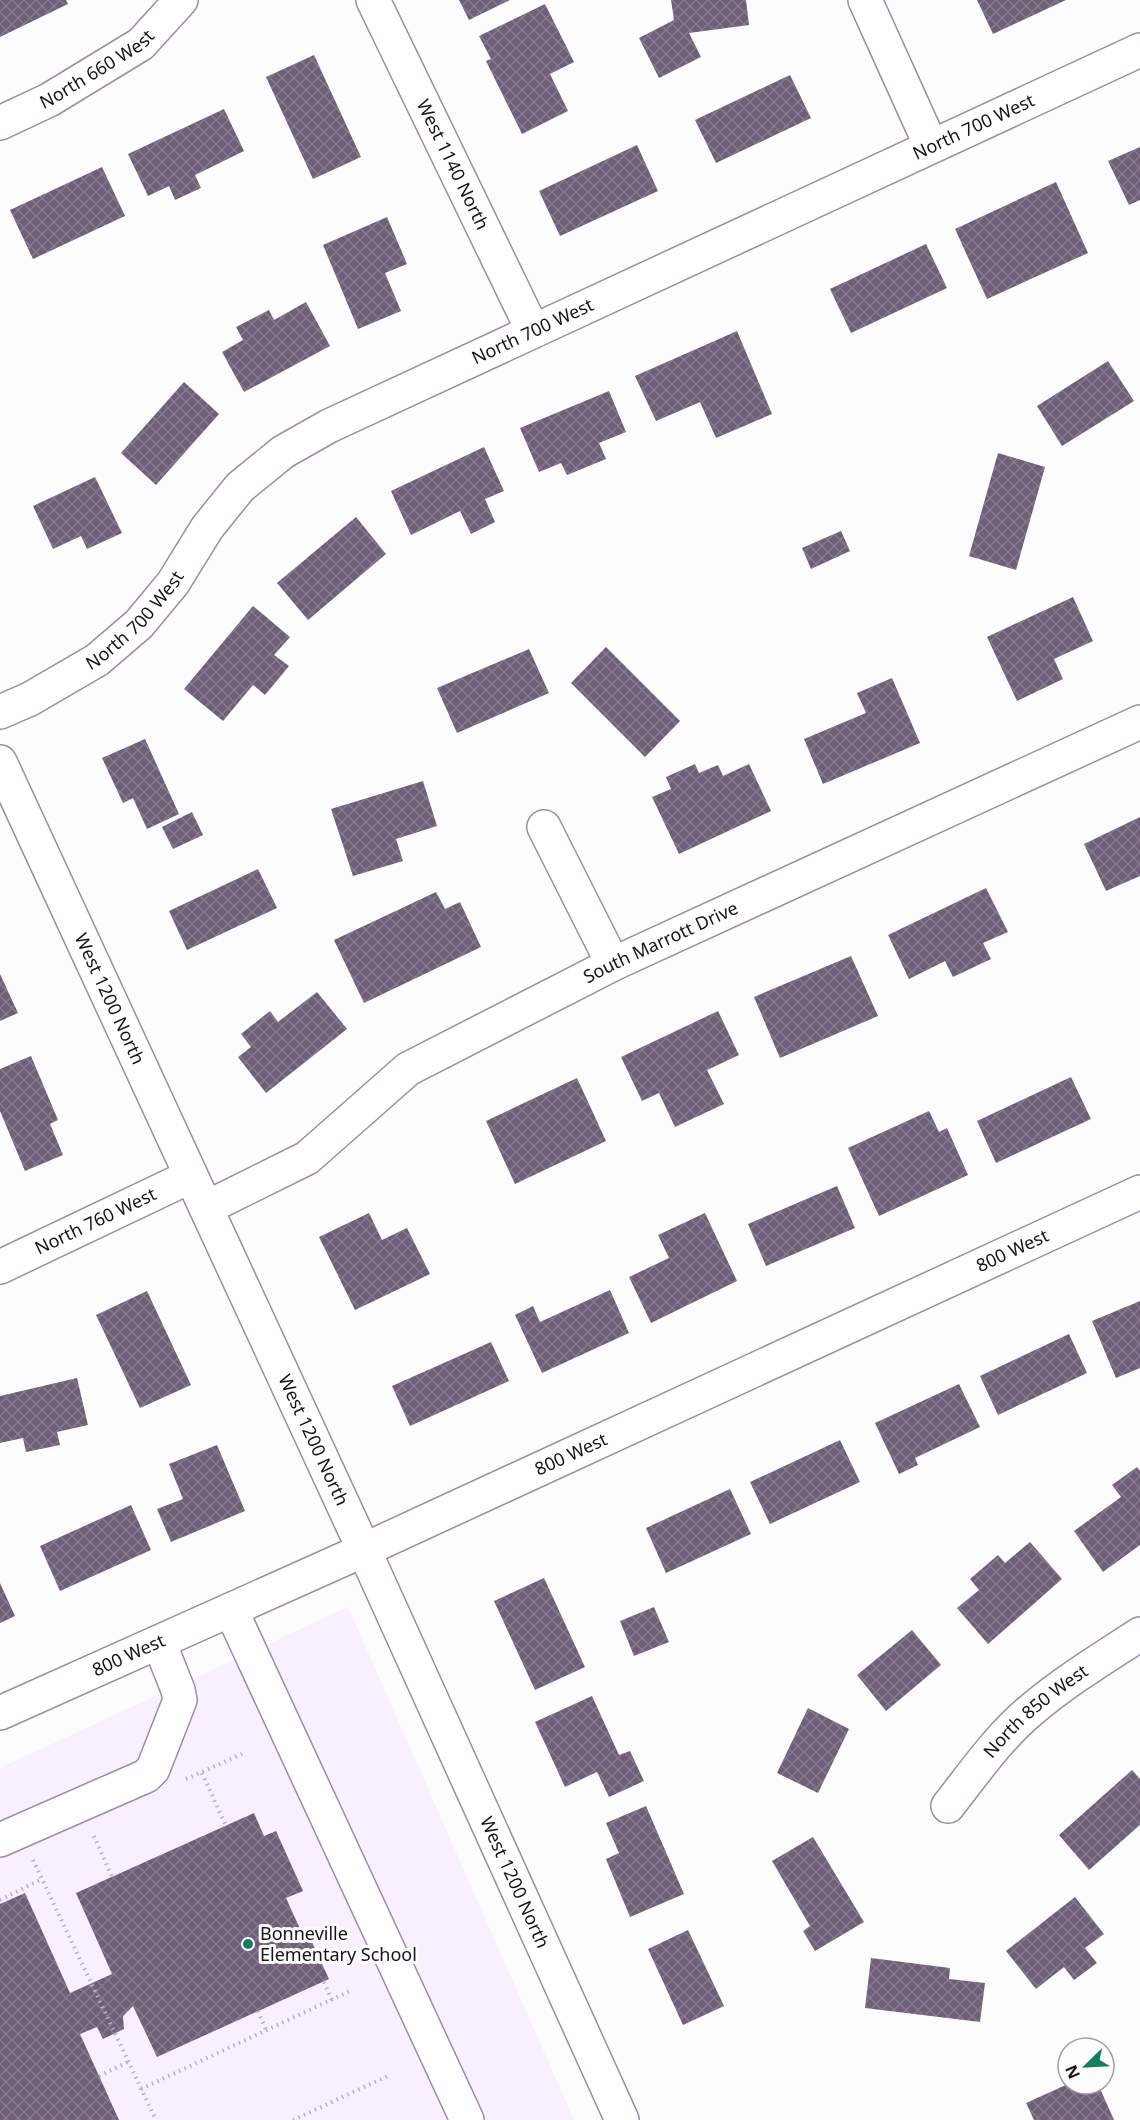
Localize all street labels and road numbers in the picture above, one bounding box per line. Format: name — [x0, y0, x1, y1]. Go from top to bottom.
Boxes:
street label: North 660 West — [35, 24, 160, 114]
street label: North 700 West — [909, 87, 1038, 165]
street label: West 1140 North — [412, 95, 495, 233]
street label: North 700 West — [468, 292, 598, 369]
street label: North 700 West — [81, 566, 189, 675]
street label: South Marrott Drive — [579, 895, 742, 988]
street label: West 1200 North — [70, 929, 151, 1068]
street label: North 760 West — [31, 1181, 160, 1260]
street label: 800 West — [972, 1223, 1053, 1277]
street label: West 1200 North — [274, 1370, 355, 1509]
street label: 800 West — [531, 1426, 611, 1481]
street label: 800 West — [88, 1628, 169, 1681]
street label: North 850 West — [977, 1658, 1093, 1762]
street label: West 1200 North — [475, 1813, 556, 1952]

